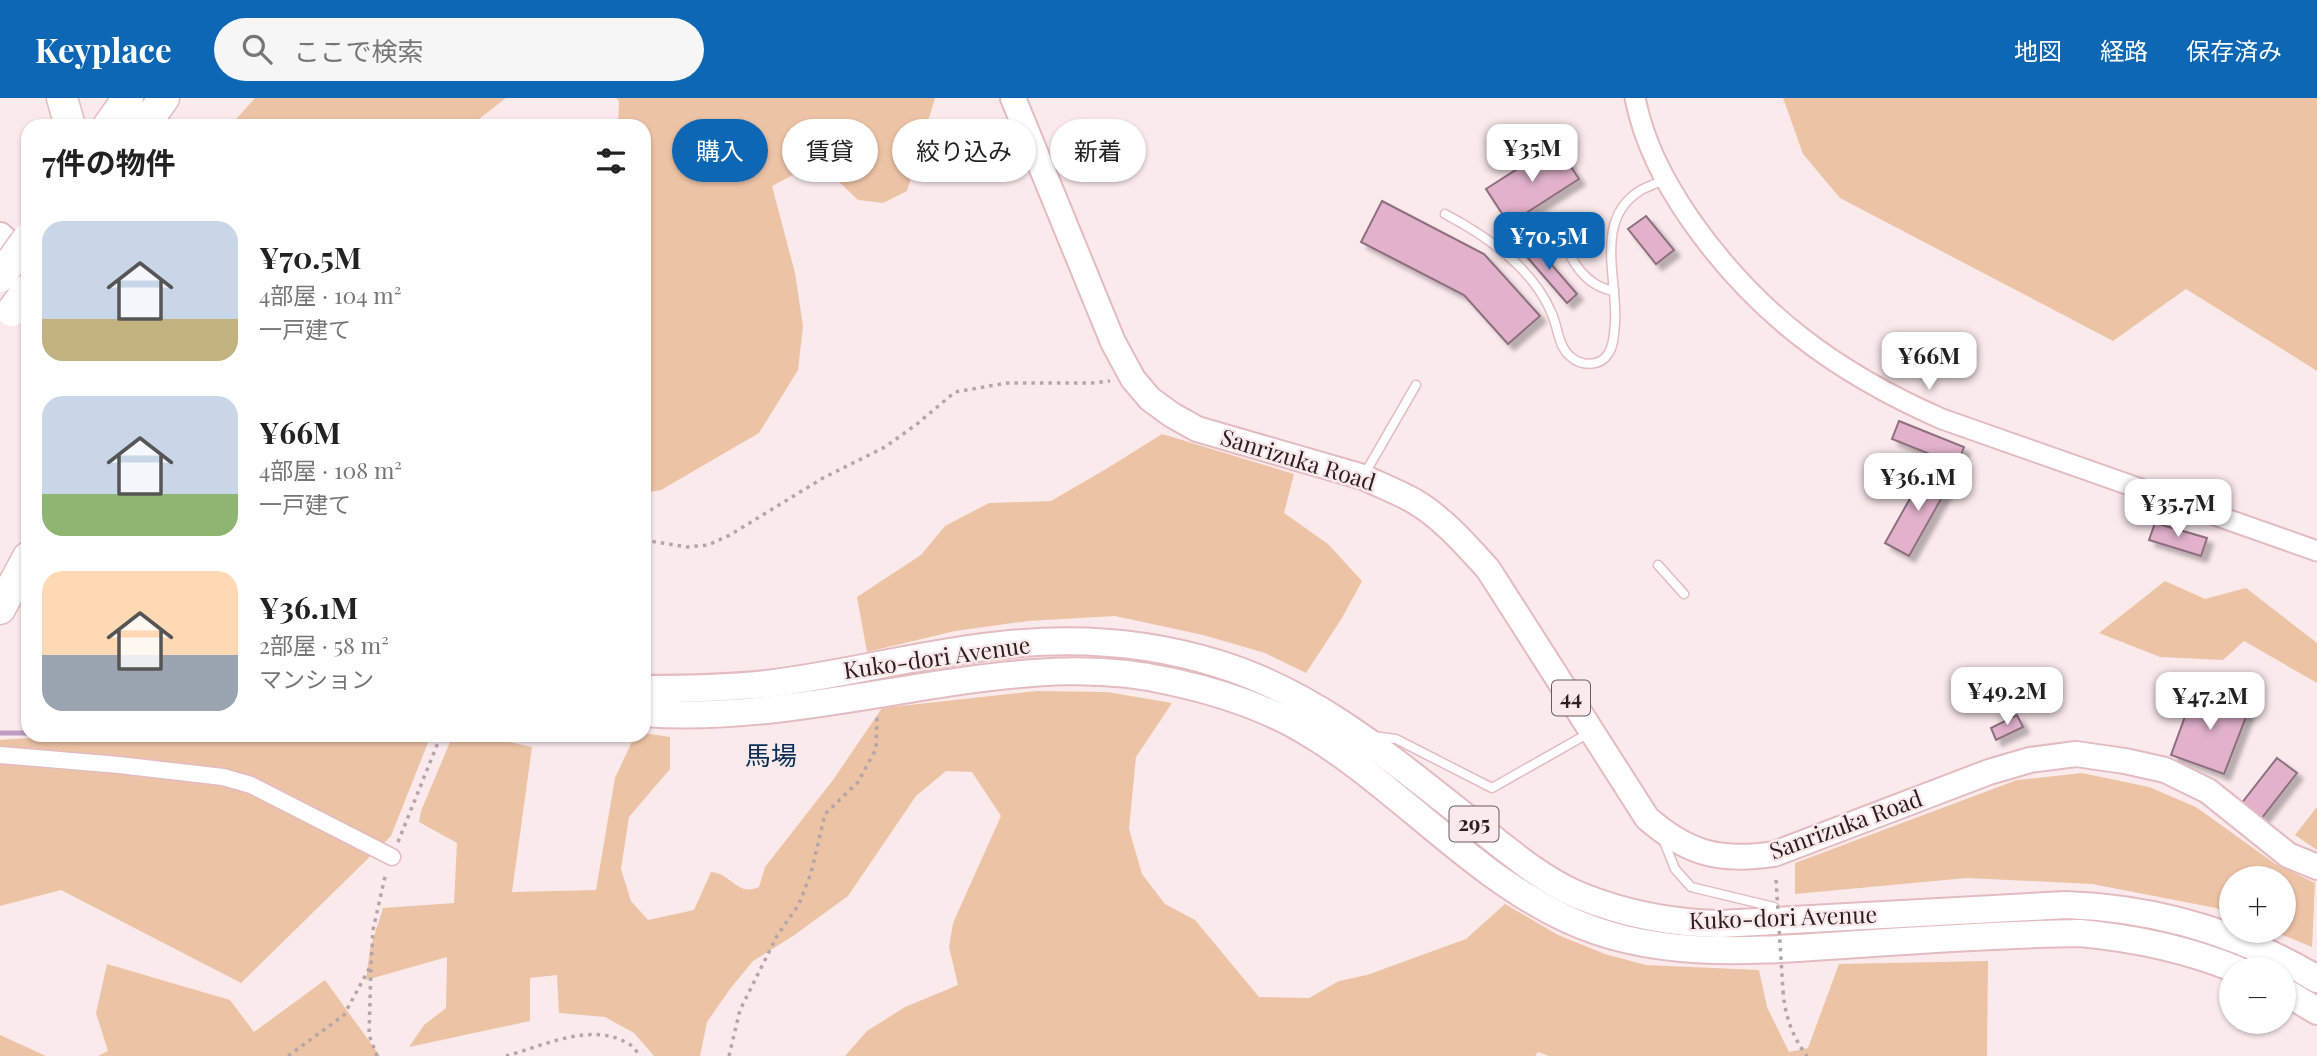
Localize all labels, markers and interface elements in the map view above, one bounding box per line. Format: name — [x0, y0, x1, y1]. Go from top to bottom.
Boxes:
search box — [214, 18, 704, 81]
text: Keyplace — [35, 27, 172, 71]
icon: search — [238, 30, 276, 68]
text: ここで検索 — [294, 33, 424, 68]
text: 地図 — [2014, 34, 2062, 66]
text: 経路 — [2100, 34, 2148, 66]
text: 保存済み — [2186, 34, 2282, 66]
chip: 購入 — [672, 119, 768, 182]
chip: 賃貸 — [782, 119, 878, 182]
chip: 絞り込み — [892, 119, 1036, 182]
chip: 新着 — [1050, 119, 1146, 182]
pin: ¥35M — [1491, 125, 1573, 184]
text: ¥35M — [1503, 131, 1561, 162]
text: 7件の物件 — [42, 142, 176, 182]
icon: filters — [592, 142, 630, 180]
pin: ¥70.5M — [1492, 212, 1606, 272]
text: ¥70.5M — [1510, 219, 1588, 250]
text: ¥70.5M — [259, 237, 362, 277]
icon: home — [98, 249, 182, 333]
text: 4部屋 · 104 m² — [259, 279, 402, 310]
text: 一戸建て — [259, 313, 351, 344]
pin: ¥66M — [1888, 332, 1970, 392]
text: ¥66M — [1898, 339, 1960, 370]
text: ¥66M — [259, 412, 341, 452]
street label: Sanrizuka Road — [1217, 420, 1380, 497]
icon: home — [98, 424, 182, 508]
text: 4部屋 · 108 m² — [259, 454, 402, 485]
pin: ¥36.1M — [1861, 454, 1975, 513]
text: ¥36.1M — [1880, 460, 1956, 491]
pin: ¥35.7M — [2121, 480, 2235, 539]
text: ¥35.7M — [2141, 486, 2215, 517]
text: 一戸建て — [259, 488, 351, 519]
text: ¥36.1M — [259, 587, 358, 627]
icon: home — [98, 599, 182, 683]
street label: Kuko-dori Avenue — [841, 628, 1032, 685]
text: 2部屋 · 58 m² — [259, 629, 389, 660]
text: マンション — [259, 663, 374, 694]
pin: ¥49.2M — [1950, 668, 2064, 727]
pin: ¥47.2M — [2153, 672, 2267, 732]
text: ¥49.2M — [1967, 674, 2047, 705]
text: ¥47.2M — [2172, 679, 2248, 710]
road number: 44 — [1552, 680, 1590, 716]
district label: 馬場 — [745, 737, 797, 772]
street label: Sanrizuka Road — [1765, 782, 1926, 866]
road number: 295 — [1450, 806, 1498, 842]
map controls — [2219, 866, 2296, 1034]
button: + — [2219, 866, 2296, 943]
street label: Kuko-dori Avenue — [1688, 898, 1878, 935]
button: − — [2219, 957, 2296, 1034]

